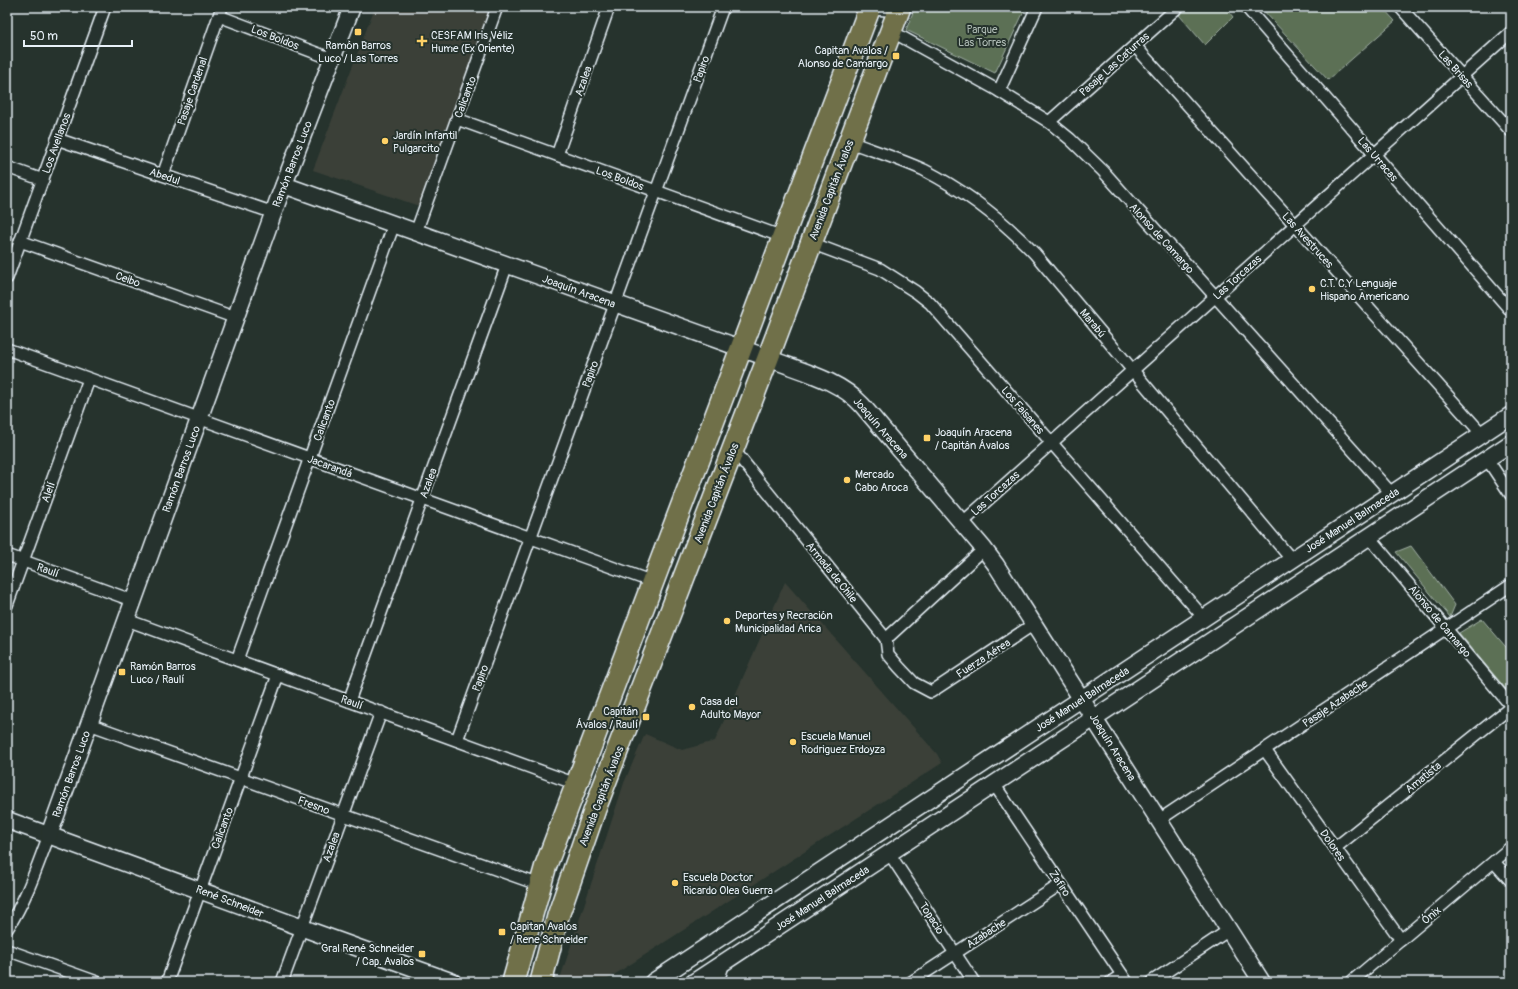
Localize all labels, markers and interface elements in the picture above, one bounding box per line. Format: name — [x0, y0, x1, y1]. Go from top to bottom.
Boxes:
scale bar — [24, 22, 132, 48]
street label: Los Boldos — [249, 22, 301, 53]
park label: Parque Las Torres — [958, 23, 1006, 49]
marker: Ramón Barros Luco / Las Torres — [353, 27, 363, 37]
text: 50 m — [30, 29, 58, 44]
place label: CESFAM Iris Véliz Hume (Ex Oriente) — [431, 29, 515, 55]
street label: Pasaje Las Caturras — [1077, 30, 1152, 99]
marker: CESFAM Iris Véliz Hume (Ex Oriente) — [416, 35, 428, 47]
place label: Ramón Barros Luco / Las Torres — [318, 39, 398, 65]
place label: Capitan Avalos / Alonso de Camargo — [798, 44, 888, 70]
street label: Las Brisas — [1436, 48, 1476, 91]
marker: Capitan Avalos / Alonso de Camargo — [891, 51, 901, 61]
street label: Papiro — [691, 54, 712, 84]
street label: Pasaje Cardenal — [175, 55, 210, 127]
street label: Azalea — [572, 64, 595, 98]
street label: Calicanto — [452, 75, 479, 120]
street label: Los Avellanos — [39, 111, 73, 175]
street label: Ramón Barros Luco — [270, 119, 315, 209]
place label: Jardín Infantil Pulgarcito — [393, 129, 457, 155]
street label: Las Urracas — [1355, 134, 1400, 184]
marker: Jardín Infantil Pulgarcito — [380, 136, 390, 146]
street label: Avenida Capitán Ávalos — [806, 138, 857, 242]
street label: Los Boldos — [594, 164, 646, 193]
street label: Abedul — [148, 165, 182, 188]
street label: Alonso de Camargo — [1127, 200, 1197, 276]
street label: Las Avestruces — [1279, 210, 1336, 271]
street label: Las Torcazas — [1210, 252, 1264, 302]
street label: Ceibo — [114, 269, 142, 290]
street label: Joaquín Aracena — [540, 272, 617, 311]
place label: C.T. C.Y Lenguaje Hispano Americano — [1320, 277, 1409, 303]
marker: C.T. C.Y Lenguaje Hispano Americano — [1307, 284, 1317, 294]
street label: Marabú — [1077, 306, 1108, 340]
street label: Papiro — [580, 359, 601, 389]
street label: Los Faisanes — [998, 384, 1047, 437]
street label: Joaquín Aracena — [850, 395, 911, 462]
street label: Calicanto — [311, 398, 338, 443]
street label: Ramón Barros Luco — [160, 424, 203, 514]
place label: Joaquín Aracena / Capitán Ávalos — [935, 426, 1012, 452]
marker: Joaquín Aracena / Capitán Ávalos — [922, 433, 932, 443]
street label: Avenida Capitán Ávalos — [691, 441, 742, 545]
street label: Jacarandá — [306, 452, 354, 481]
street label: Azalea — [417, 466, 440, 500]
place label: Mercado Cabo Aroca — [855, 468, 908, 494]
street label: Las Torcazas — [968, 468, 1022, 518]
marker: Mercado Cabo Aroca — [842, 475, 852, 485]
street label: Alelí — [39, 480, 58, 504]
street label: José Manuel Balmaceda — [1303, 485, 1402, 556]
street label: Armada de Chile — [803, 539, 860, 606]
street label: Raulí — [35, 561, 61, 580]
street label: Alonso de Camargo — [1406, 583, 1474, 660]
place label: Deportes y Recración Municipalidad Arica — [735, 609, 833, 635]
marker: Deportes y Recración Municipalidad Arica — [722, 616, 732, 626]
street label: Fuerza Aérea — [954, 636, 1013, 681]
place label: Ramón Barros Luco / Raulí — [130, 660, 196, 686]
street label: Papiro — [470, 663, 491, 693]
street label: José Manuel Balmaceda — [1033, 664, 1132, 735]
marker: Ramón Barros Luco / Raulí — [117, 667, 127, 677]
street label: Pasaje Azabache — [1300, 677, 1371, 730]
street label: Raulí — [339, 693, 365, 712]
place label: Casa del Adulto Mayor — [700, 695, 761, 721]
marker: Casa del Adulto Mayor — [687, 702, 697, 712]
place label: Capitán Ávalos / Raulí — [576, 705, 638, 731]
street label: Joaquín Aracena — [1087, 711, 1138, 783]
marker: Capitán Ávalos / Raulí — [641, 712, 651, 722]
street label: Ramón Barros Luco — [50, 729, 93, 819]
place label: Escuela Manuel Rodriguez Erdoyza — [801, 730, 885, 756]
marker: Escuela Manuel Rodriguez Erdoyza — [788, 737, 798, 747]
street label: Avenida Capitán Ávalos — [576, 744, 627, 848]
street label: Amatista — [1403, 759, 1444, 796]
street label: Fresno — [296, 794, 332, 817]
street label: Calicanto — [209, 806, 236, 851]
street label: Dolores — [1317, 827, 1348, 864]
street label: Azalea — [320, 830, 343, 864]
street label: José Manuel Balmaceda — [773, 863, 872, 934]
street label: Zafiro — [1046, 868, 1073, 899]
place label: Escuela Doctor Ricardo Olea Guerra — [683, 871, 773, 897]
marker: Escuela Doctor Ricardo Olea Guerra — [670, 878, 680, 888]
street label: René Schneider — [194, 883, 266, 920]
street label: Topacio — [916, 900, 947, 937]
street label: Ónix — [1418, 903, 1444, 927]
street label: Azabache — [964, 916, 1009, 951]
place label: Capitan Avalos / Rene Schneider — [510, 920, 588, 946]
marker: Capitan Avalos / Rene Schneider — [497, 927, 507, 937]
place label: Gral René Schneider / Cap. Avalos — [321, 942, 414, 968]
marker: Gral René Schneider / Cap. Avalos — [417, 949, 427, 959]

